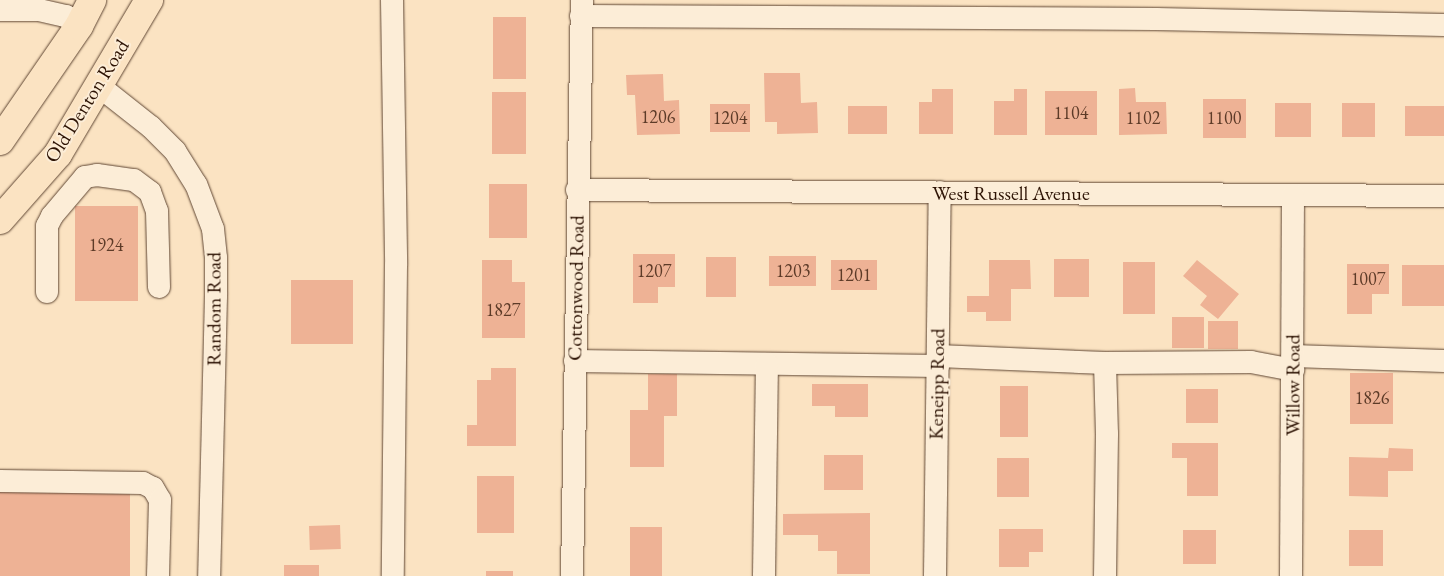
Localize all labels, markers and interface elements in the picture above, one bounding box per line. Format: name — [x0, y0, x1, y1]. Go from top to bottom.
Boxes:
street label: Old Denton Road — [40, 35, 134, 167]
house number: 1104 — [1054, 102, 1088, 124]
house number: 1206 — [641, 106, 675, 128]
house number: 1204 — [713, 107, 747, 129]
house number: 1102 — [1126, 107, 1160, 129]
house number: 1100 — [1207, 107, 1241, 129]
street label: West Russell Avenue — [932, 181, 1090, 205]
street label: Cottonwood Road — [563, 215, 589, 361]
house number: 1924 — [89, 234, 123, 256]
street label: Random Road — [202, 252, 226, 366]
house number: 1207 — [637, 260, 671, 282]
house number: 1203 — [776, 260, 810, 282]
house number: 1201 — [837, 264, 871, 286]
house number: 1007 — [1351, 268, 1385, 290]
house number: 1827 — [486, 299, 520, 321]
street label: Keneipp Road — [924, 328, 950, 440]
street label: Willow Road — [1281, 334, 1305, 436]
house number: 1826 — [1355, 387, 1389, 409]

